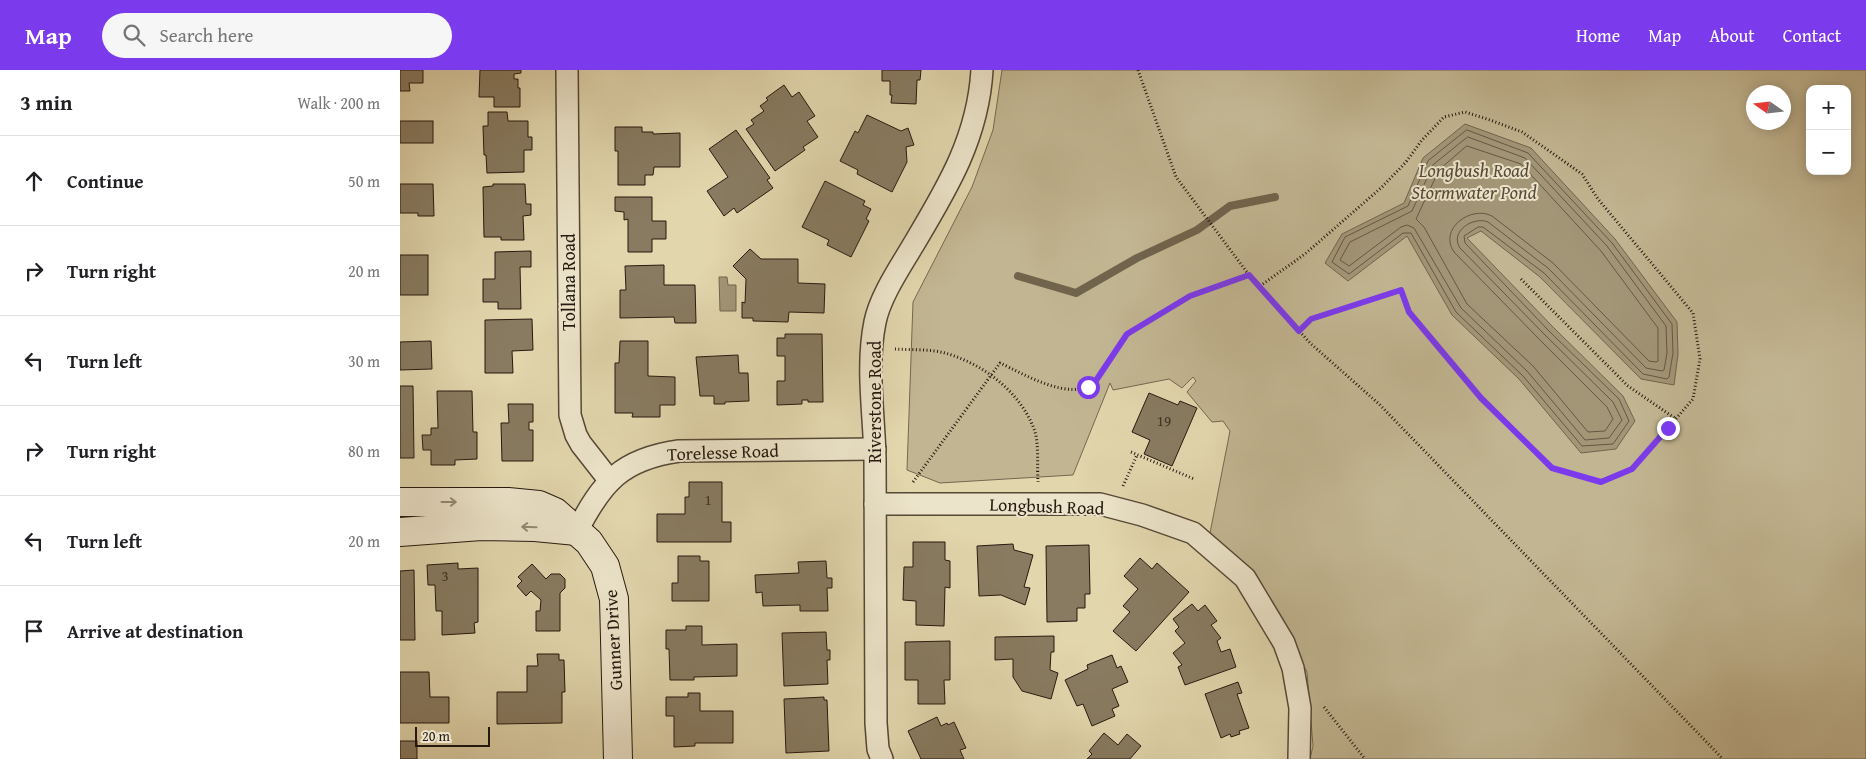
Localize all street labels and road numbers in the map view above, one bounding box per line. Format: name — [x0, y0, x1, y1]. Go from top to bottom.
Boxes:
street label: Tollana Road — [555, 233, 582, 331]
street label: Riverstone Road — [861, 340, 888, 463]
street label: Torelesse Road — [667, 437, 780, 467]
street label: Longbush Road — [989, 491, 1105, 522]
street label: Gunner Drive — [597, 589, 629, 691]

